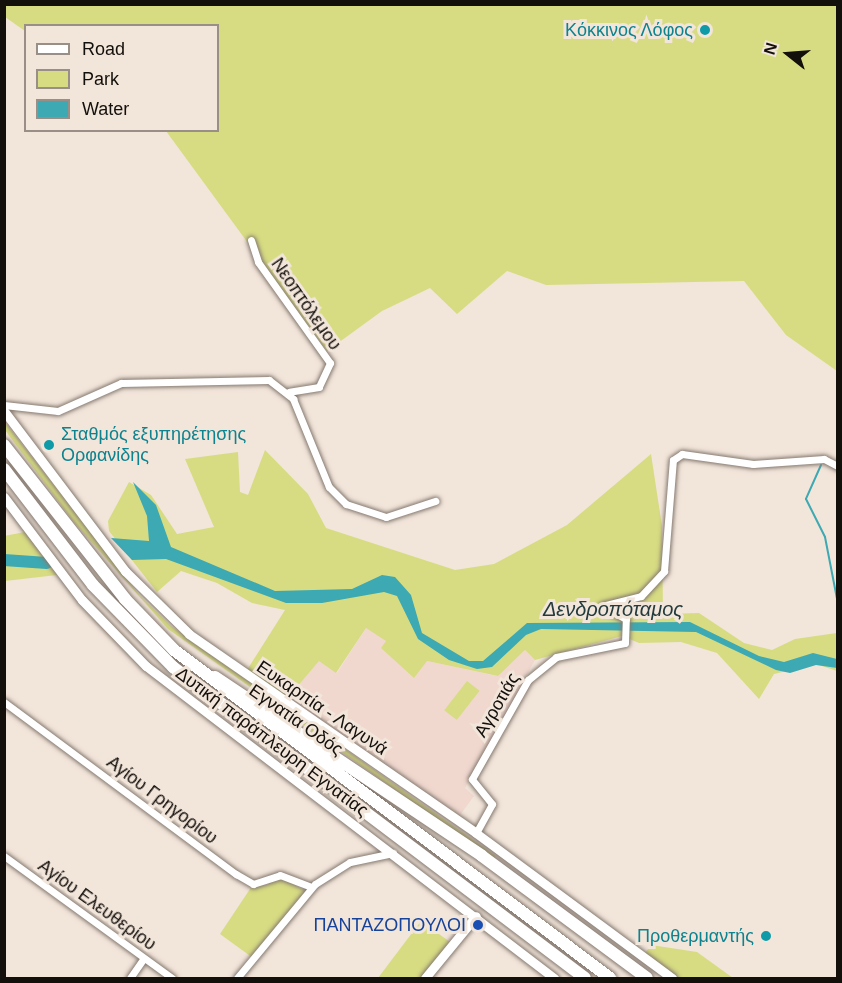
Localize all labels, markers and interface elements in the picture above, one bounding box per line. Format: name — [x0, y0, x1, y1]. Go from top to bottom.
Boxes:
place label: Κόκκινος Λόφος — [564, 19, 693, 41]
marker: Κόκκινος Λόφος — [698, 23, 712, 37]
legend — [24, 24, 219, 132]
north arrow — [758, 24, 818, 84]
text: Road — [82, 39, 125, 59]
text: N — [760, 41, 780, 57]
text: Park — [82, 69, 119, 89]
text: Water — [82, 99, 129, 119]
street label: Νεοπτόλεμου — [266, 254, 346, 354]
place label: Σταθμός εξυπηρέτησης Ορφανίδης — [61, 424, 246, 466]
marker: Σταθμός εξυπηρέτησης Ορφανίδης — [42, 438, 56, 452]
water label: Δενδροπόταμος — [543, 597, 683, 621]
street label: Ευκαρπία - Λαγυνά — [252, 656, 392, 760]
street label: Δυτική παράπλευρη Εγνατίας — [172, 663, 372, 821]
street label: Αγροτιάς — [470, 669, 524, 741]
street label: Εγνατία Οδός — [245, 680, 347, 760]
street label: Αγίου Γρηγορίου — [102, 751, 222, 849]
street label: Αγίου Ελευθερίου — [34, 855, 160, 955]
place label: ΠΑΝΤΑΖΟΠΟΥΛΟΙ — [314, 914, 466, 936]
marker: ΠΑΝΤΑΖΟΠΟΥΛΟΙ — [471, 918, 485, 932]
place label: Προθερμαντής — [637, 925, 754, 947]
marker: Προθερμαντής — [759, 929, 773, 943]

